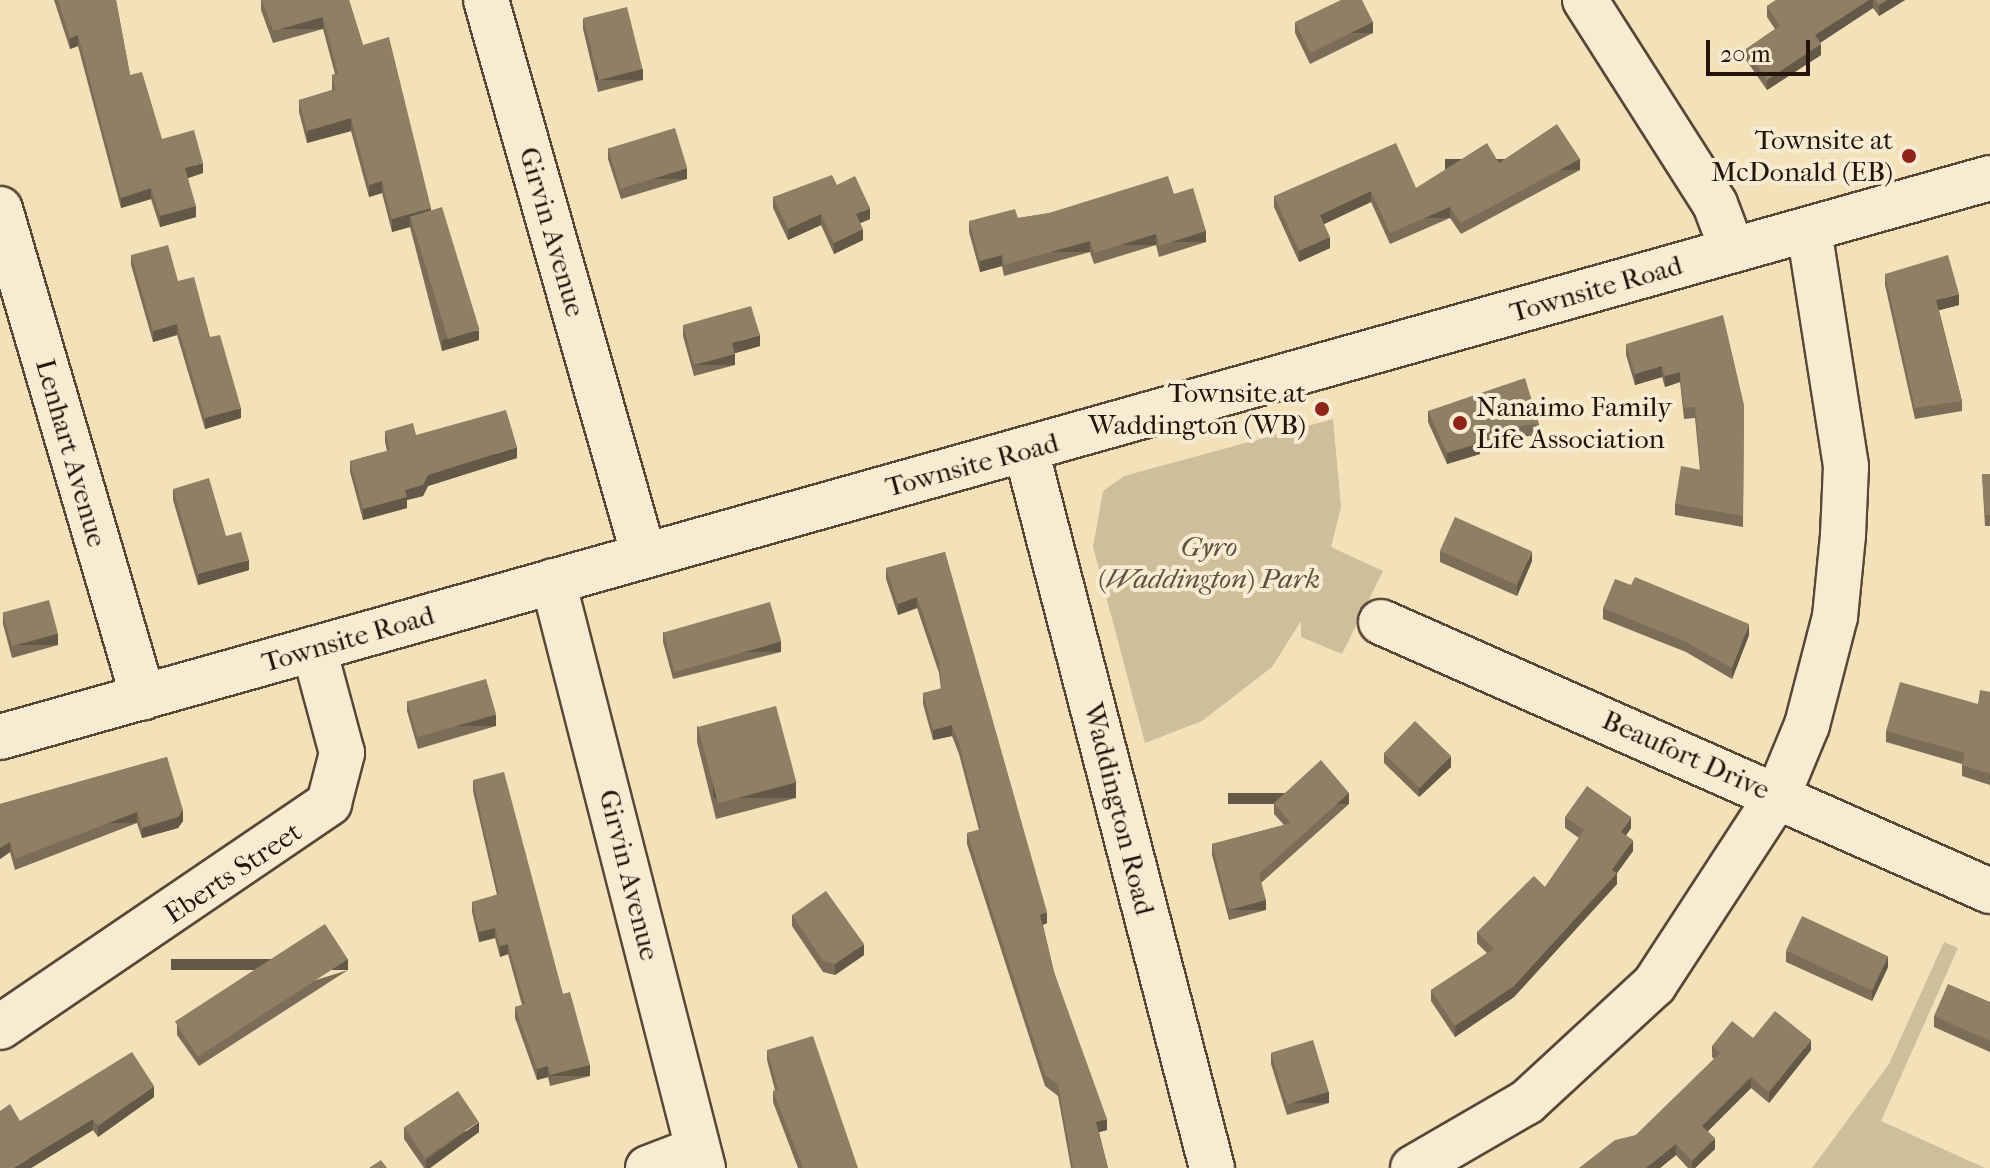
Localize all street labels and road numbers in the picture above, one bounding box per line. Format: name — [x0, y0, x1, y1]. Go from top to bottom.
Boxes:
street label: Girvin Avenue — [512, 143, 592, 321]
street label: Townsite Road — [1506, 248, 1686, 330]
street label: Lenhart Avenue — [28, 355, 114, 551]
street label: Townsite Road — [882, 426, 1062, 504]
street label: Townsite Road — [258, 598, 438, 680]
street label: Waddington Road — [1076, 699, 1162, 919]
street label: Beaufort Drive — [1597, 703, 1775, 807]
street label: Girvin Avenue — [592, 786, 666, 964]
street label: Eberts Street — [158, 815, 308, 931]

